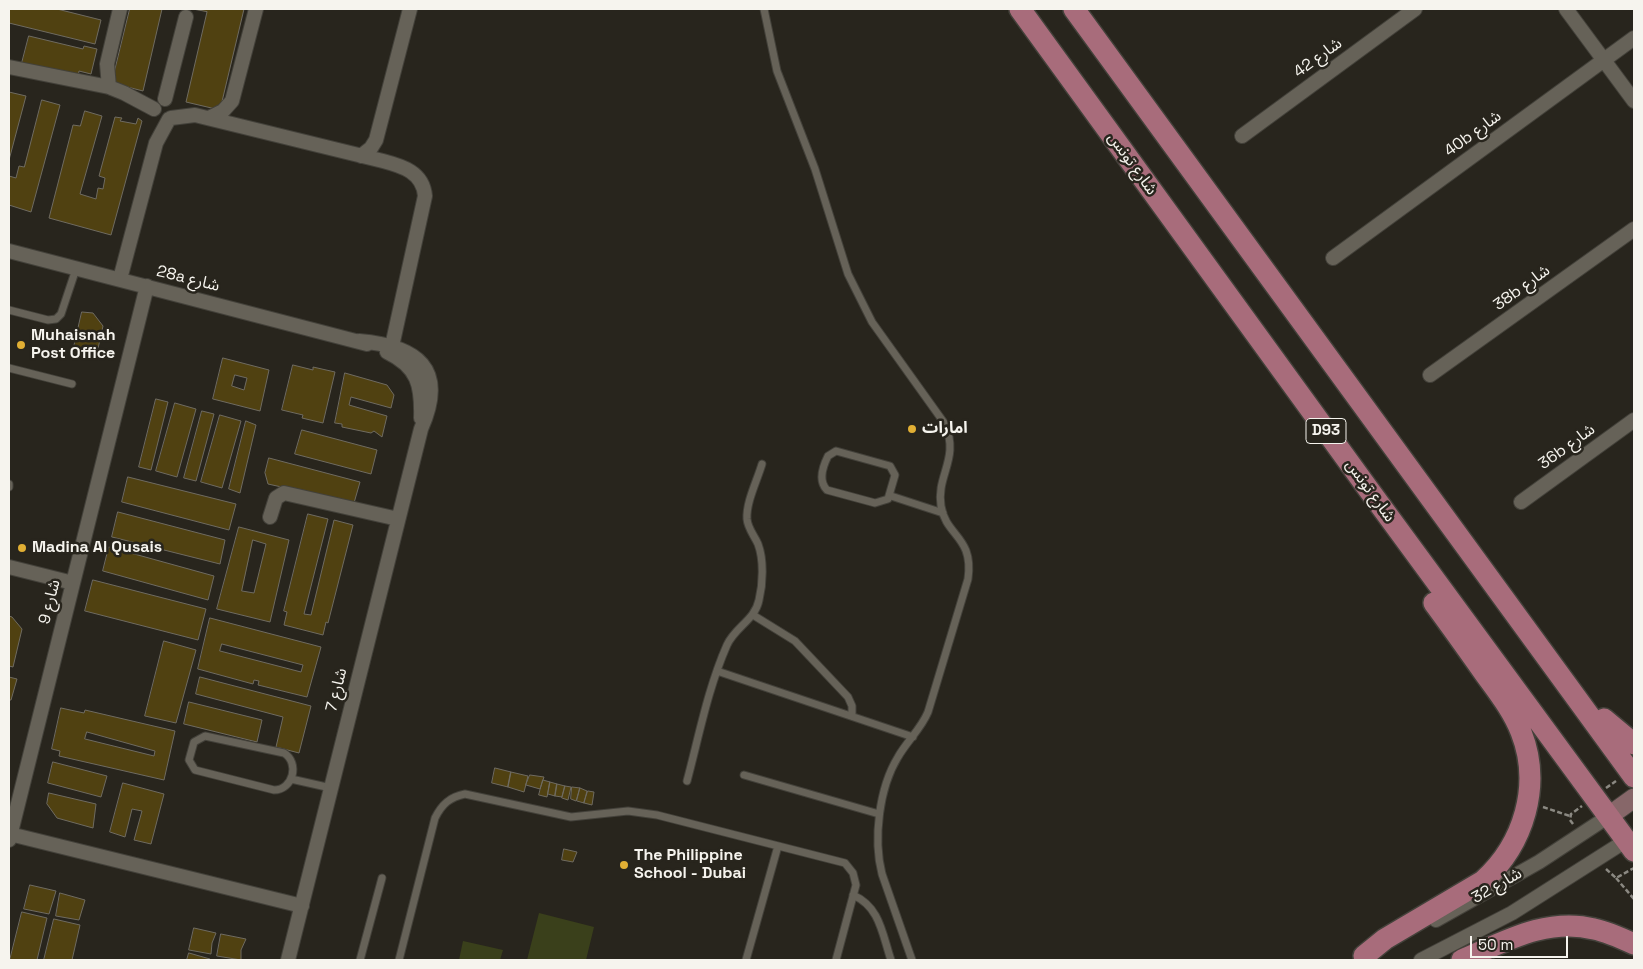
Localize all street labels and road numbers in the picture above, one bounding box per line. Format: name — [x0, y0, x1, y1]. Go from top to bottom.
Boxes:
street label: شارع 42 — [1290, 34, 1346, 82]
street label: 40b شارع — [1441, 107, 1505, 161]
street label: شارع تونس — [1103, 129, 1161, 199]
street label: 38b شارع — [1490, 261, 1554, 315]
street label: 28a شارع — [155, 262, 221, 296]
road number: D93 — [1306, 418, 1346, 444]
street label: 36b شارع — [1535, 420, 1599, 474]
street label: شارع تونس — [1341, 456, 1399, 526]
street label: شارع 9 — [35, 578, 65, 626]
street label: شارع 7 — [322, 666, 352, 714]
street label: شارع 32 — [1469, 864, 1525, 908]

